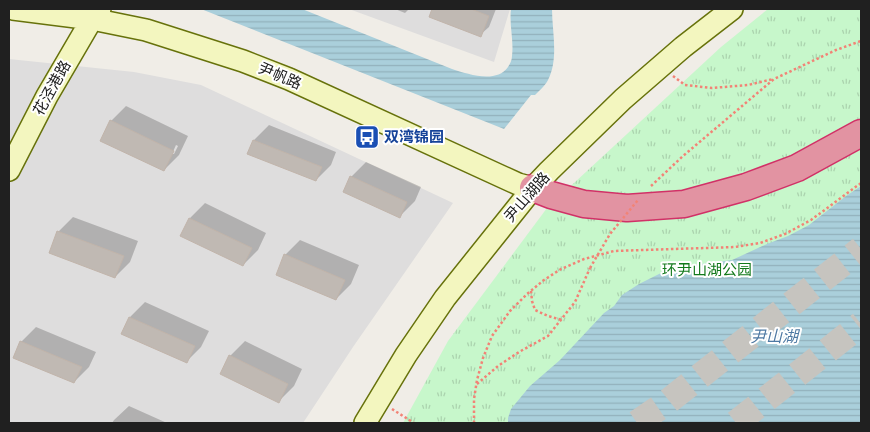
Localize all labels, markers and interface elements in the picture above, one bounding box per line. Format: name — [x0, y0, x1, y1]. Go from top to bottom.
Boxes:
street label: 花泾港路 — [29, 57, 75, 119]
street label: 尹帆路 — [255, 58, 305, 94]
bus stop icon: 双湾锦园 — [354, 124, 380, 150]
place label: 双湾锦园 — [384, 127, 444, 147]
street label: 尹山湖路 — [500, 168, 554, 226]
park label: 环尹山湖公园 — [662, 260, 752, 280]
water label: 尹山湖 — [750, 326, 801, 347]

